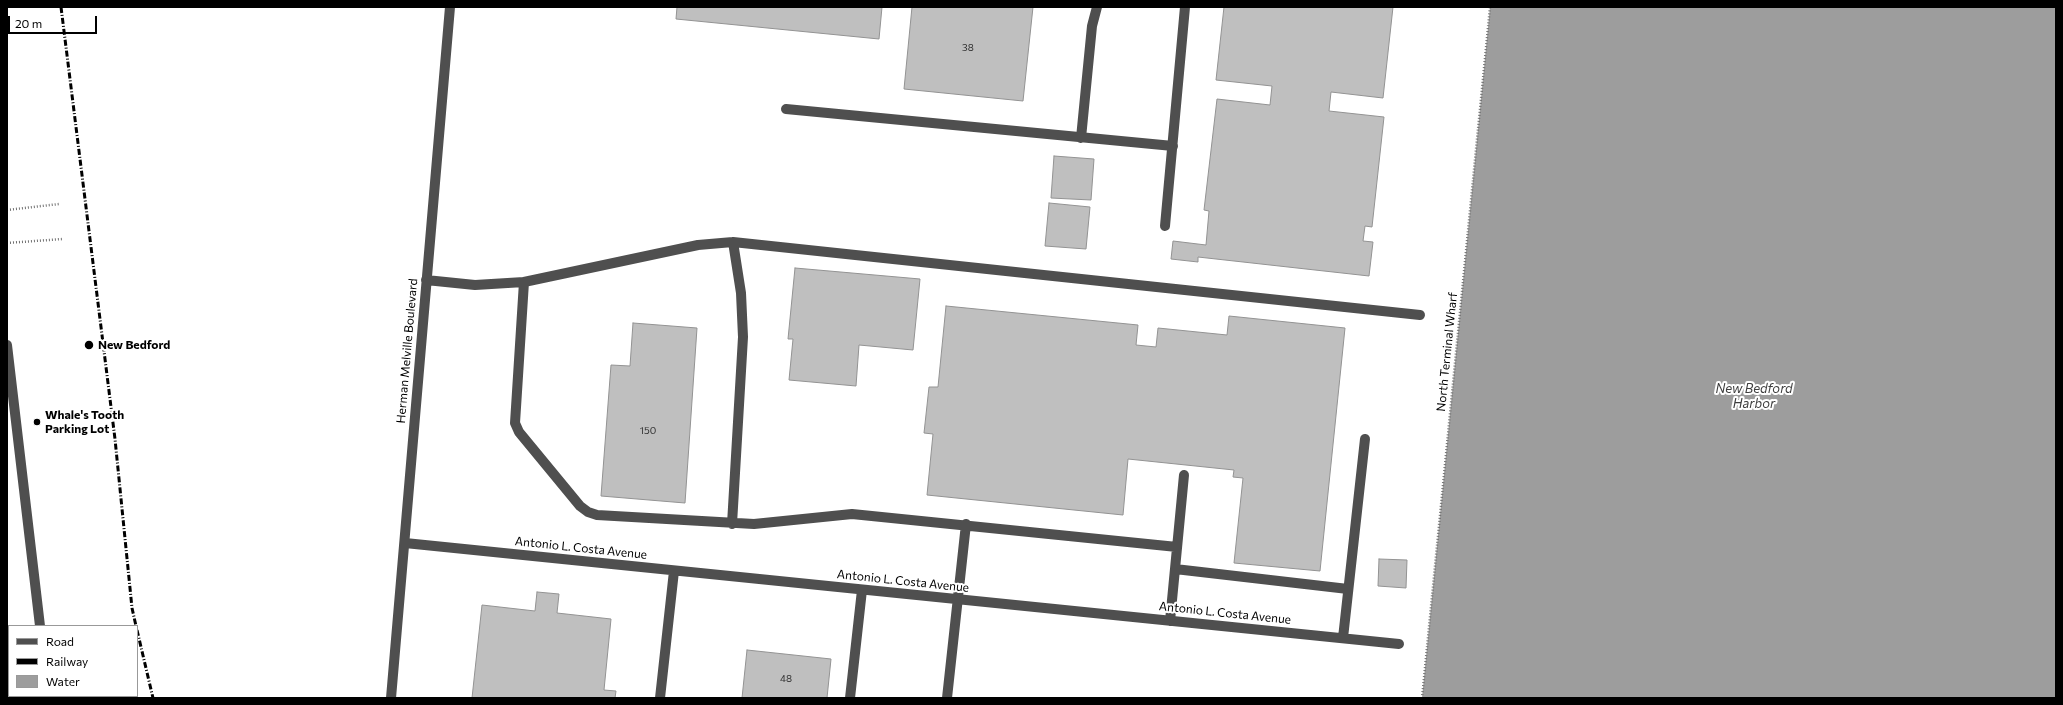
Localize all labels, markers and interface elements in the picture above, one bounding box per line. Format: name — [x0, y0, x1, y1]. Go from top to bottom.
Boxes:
scale bar — [10, 8, 99, 34]
text: 20 m — [15, 16, 42, 30]
house number: 38 — [962, 42, 974, 54]
street label: Herman Melville Boulevard — [393, 278, 421, 424]
street label: North Terminal Wharf — [1434, 292, 1460, 412]
place label: New Bedford — [98, 338, 170, 352]
marker: New Bedford — [83, 339, 95, 351]
water label: New Bedford Harbor — [1715, 381, 1793, 412]
place label: Whale's Tooth Parking Lot — [45, 408, 124, 436]
marker: Whale's Tooth Parking Lot — [32, 417, 42, 427]
house number: 150 — [640, 425, 656, 437]
street label: Antonio L. Costa Avenue — [514, 534, 648, 562]
street label: Antonio L. Costa Avenue — [836, 567, 970, 595]
street label: Antonio L. Costa Avenue — [1158, 599, 1292, 627]
legend — [8, 625, 138, 697]
text: Road — [46, 634, 74, 648]
text: Railway — [46, 654, 88, 668]
house number: 48 — [780, 673, 792, 685]
text: Water — [46, 674, 80, 688]

